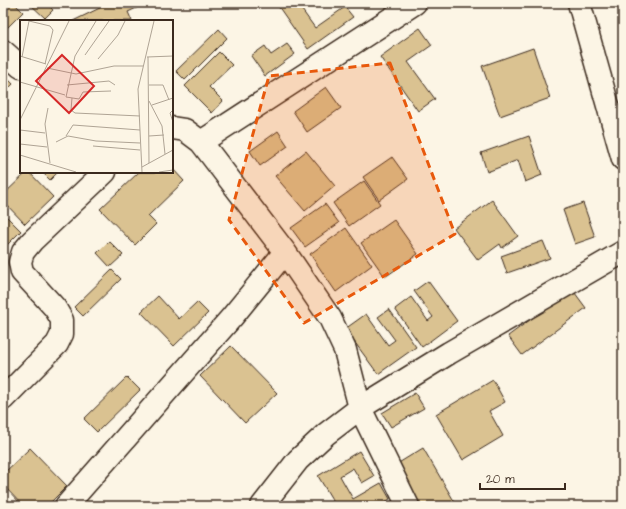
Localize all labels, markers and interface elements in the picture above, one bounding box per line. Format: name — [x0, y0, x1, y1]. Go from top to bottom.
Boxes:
inset map — [20, 20, 173, 173]
scale bar — [480, 465, 565, 491]
text: 20 m — [486, 471, 515, 488]

